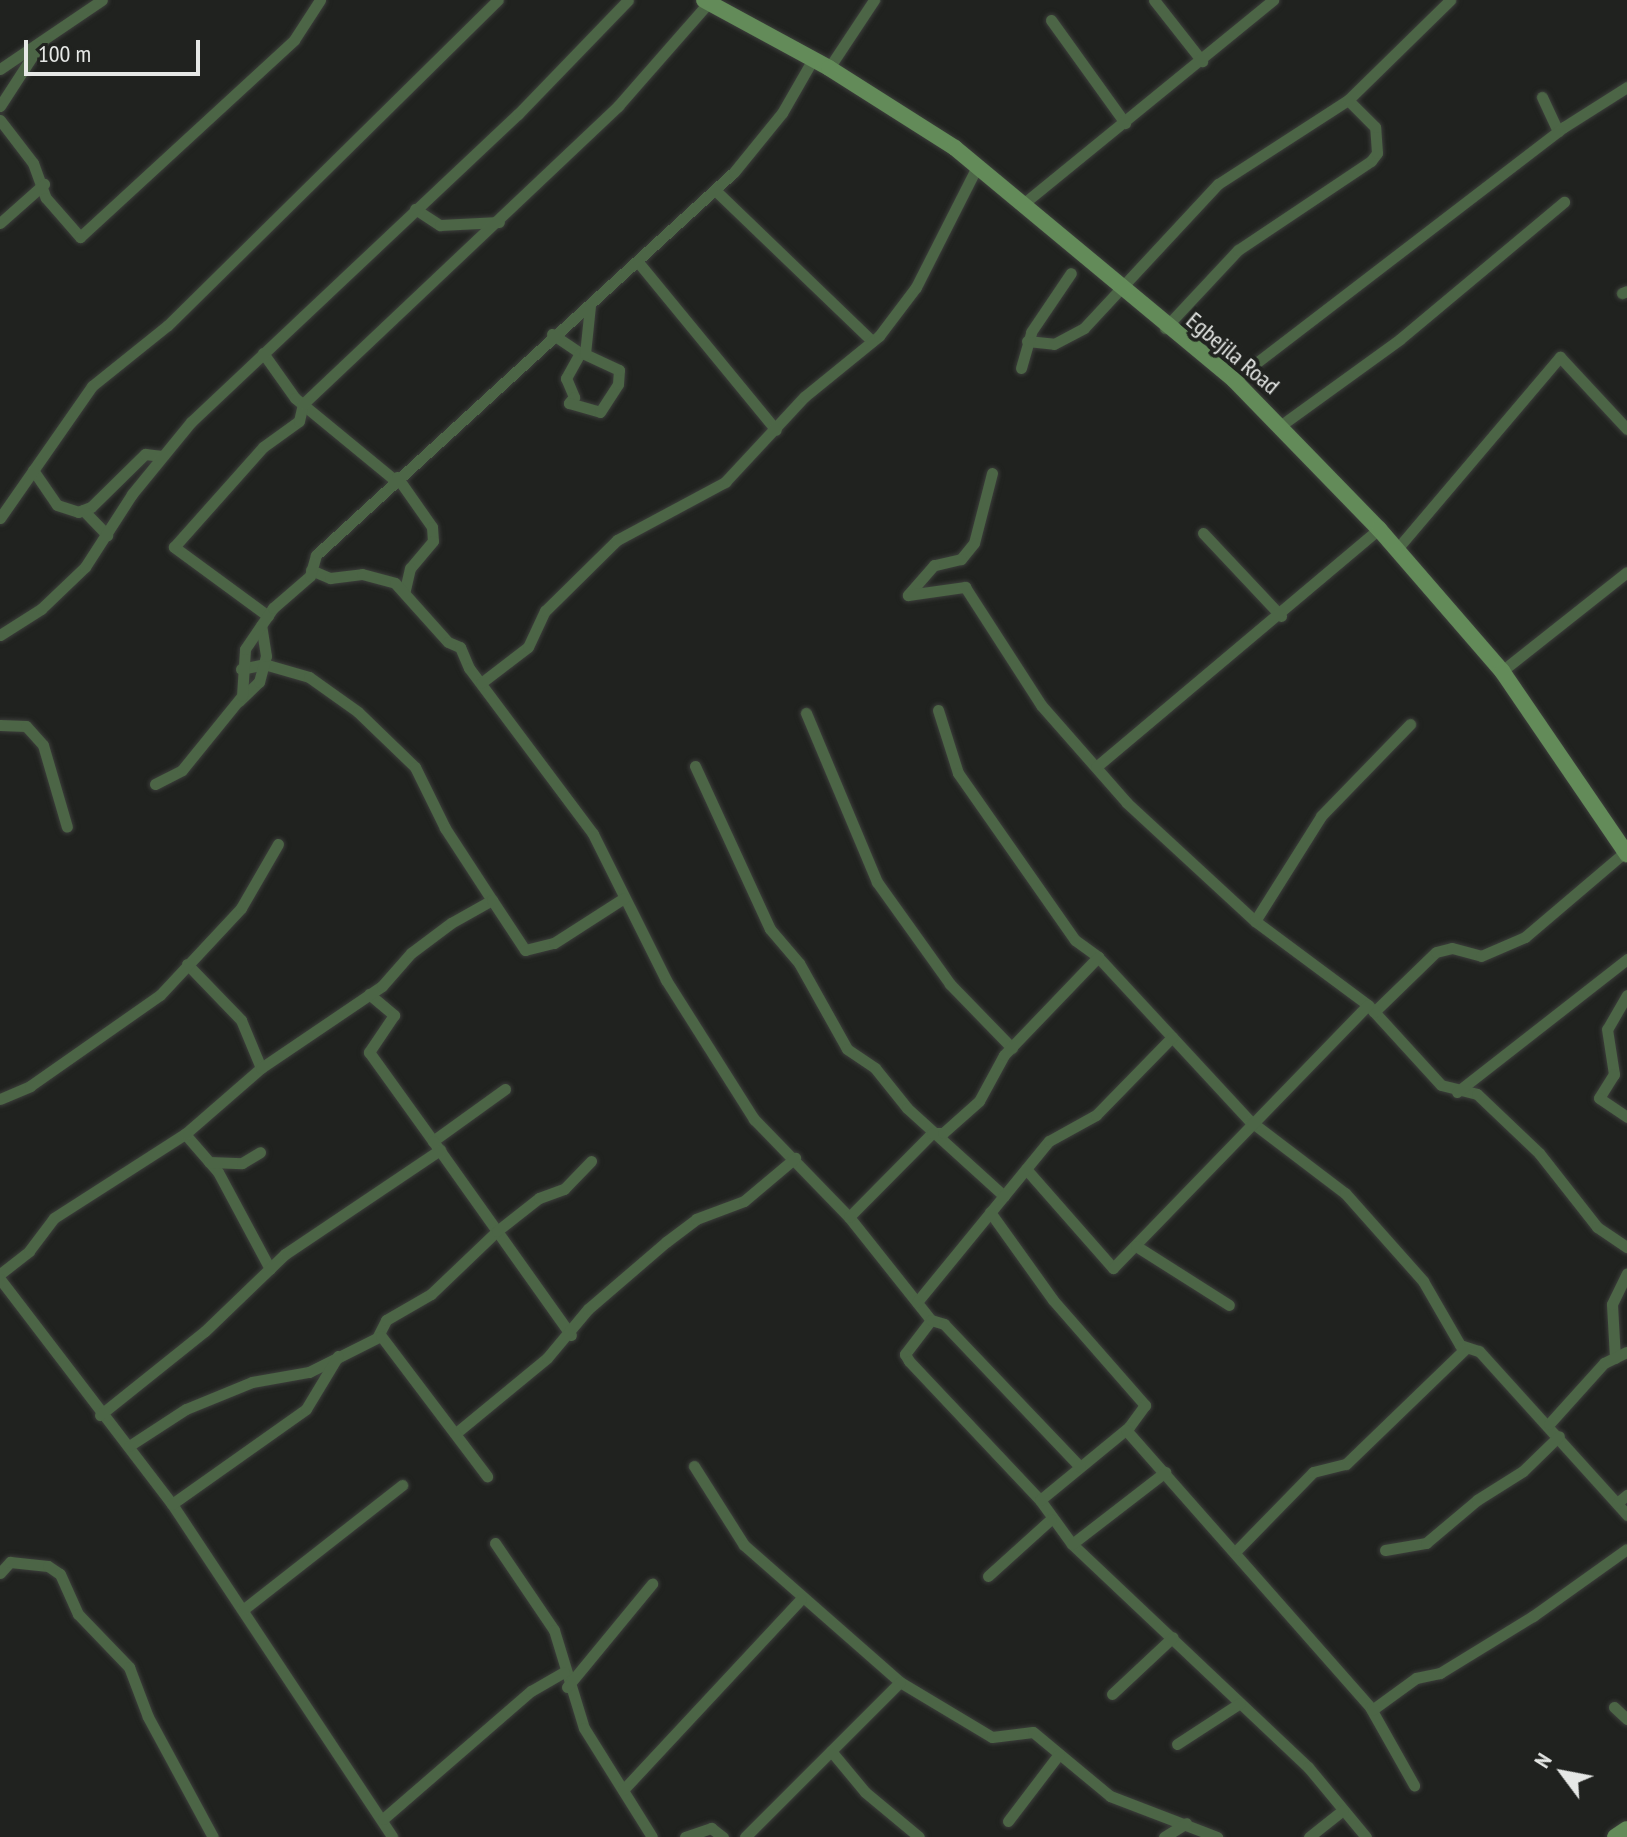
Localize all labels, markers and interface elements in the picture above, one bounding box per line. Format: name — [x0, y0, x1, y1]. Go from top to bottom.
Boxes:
scale bar — [28, 24, 204, 74]
text: 100 m — [38, 38, 91, 69]
street label: Egbejila Road — [1181, 306, 1285, 400]
north arrow — [1523, 1733, 1603, 1813]
text: N — [1528, 1748, 1558, 1773]

